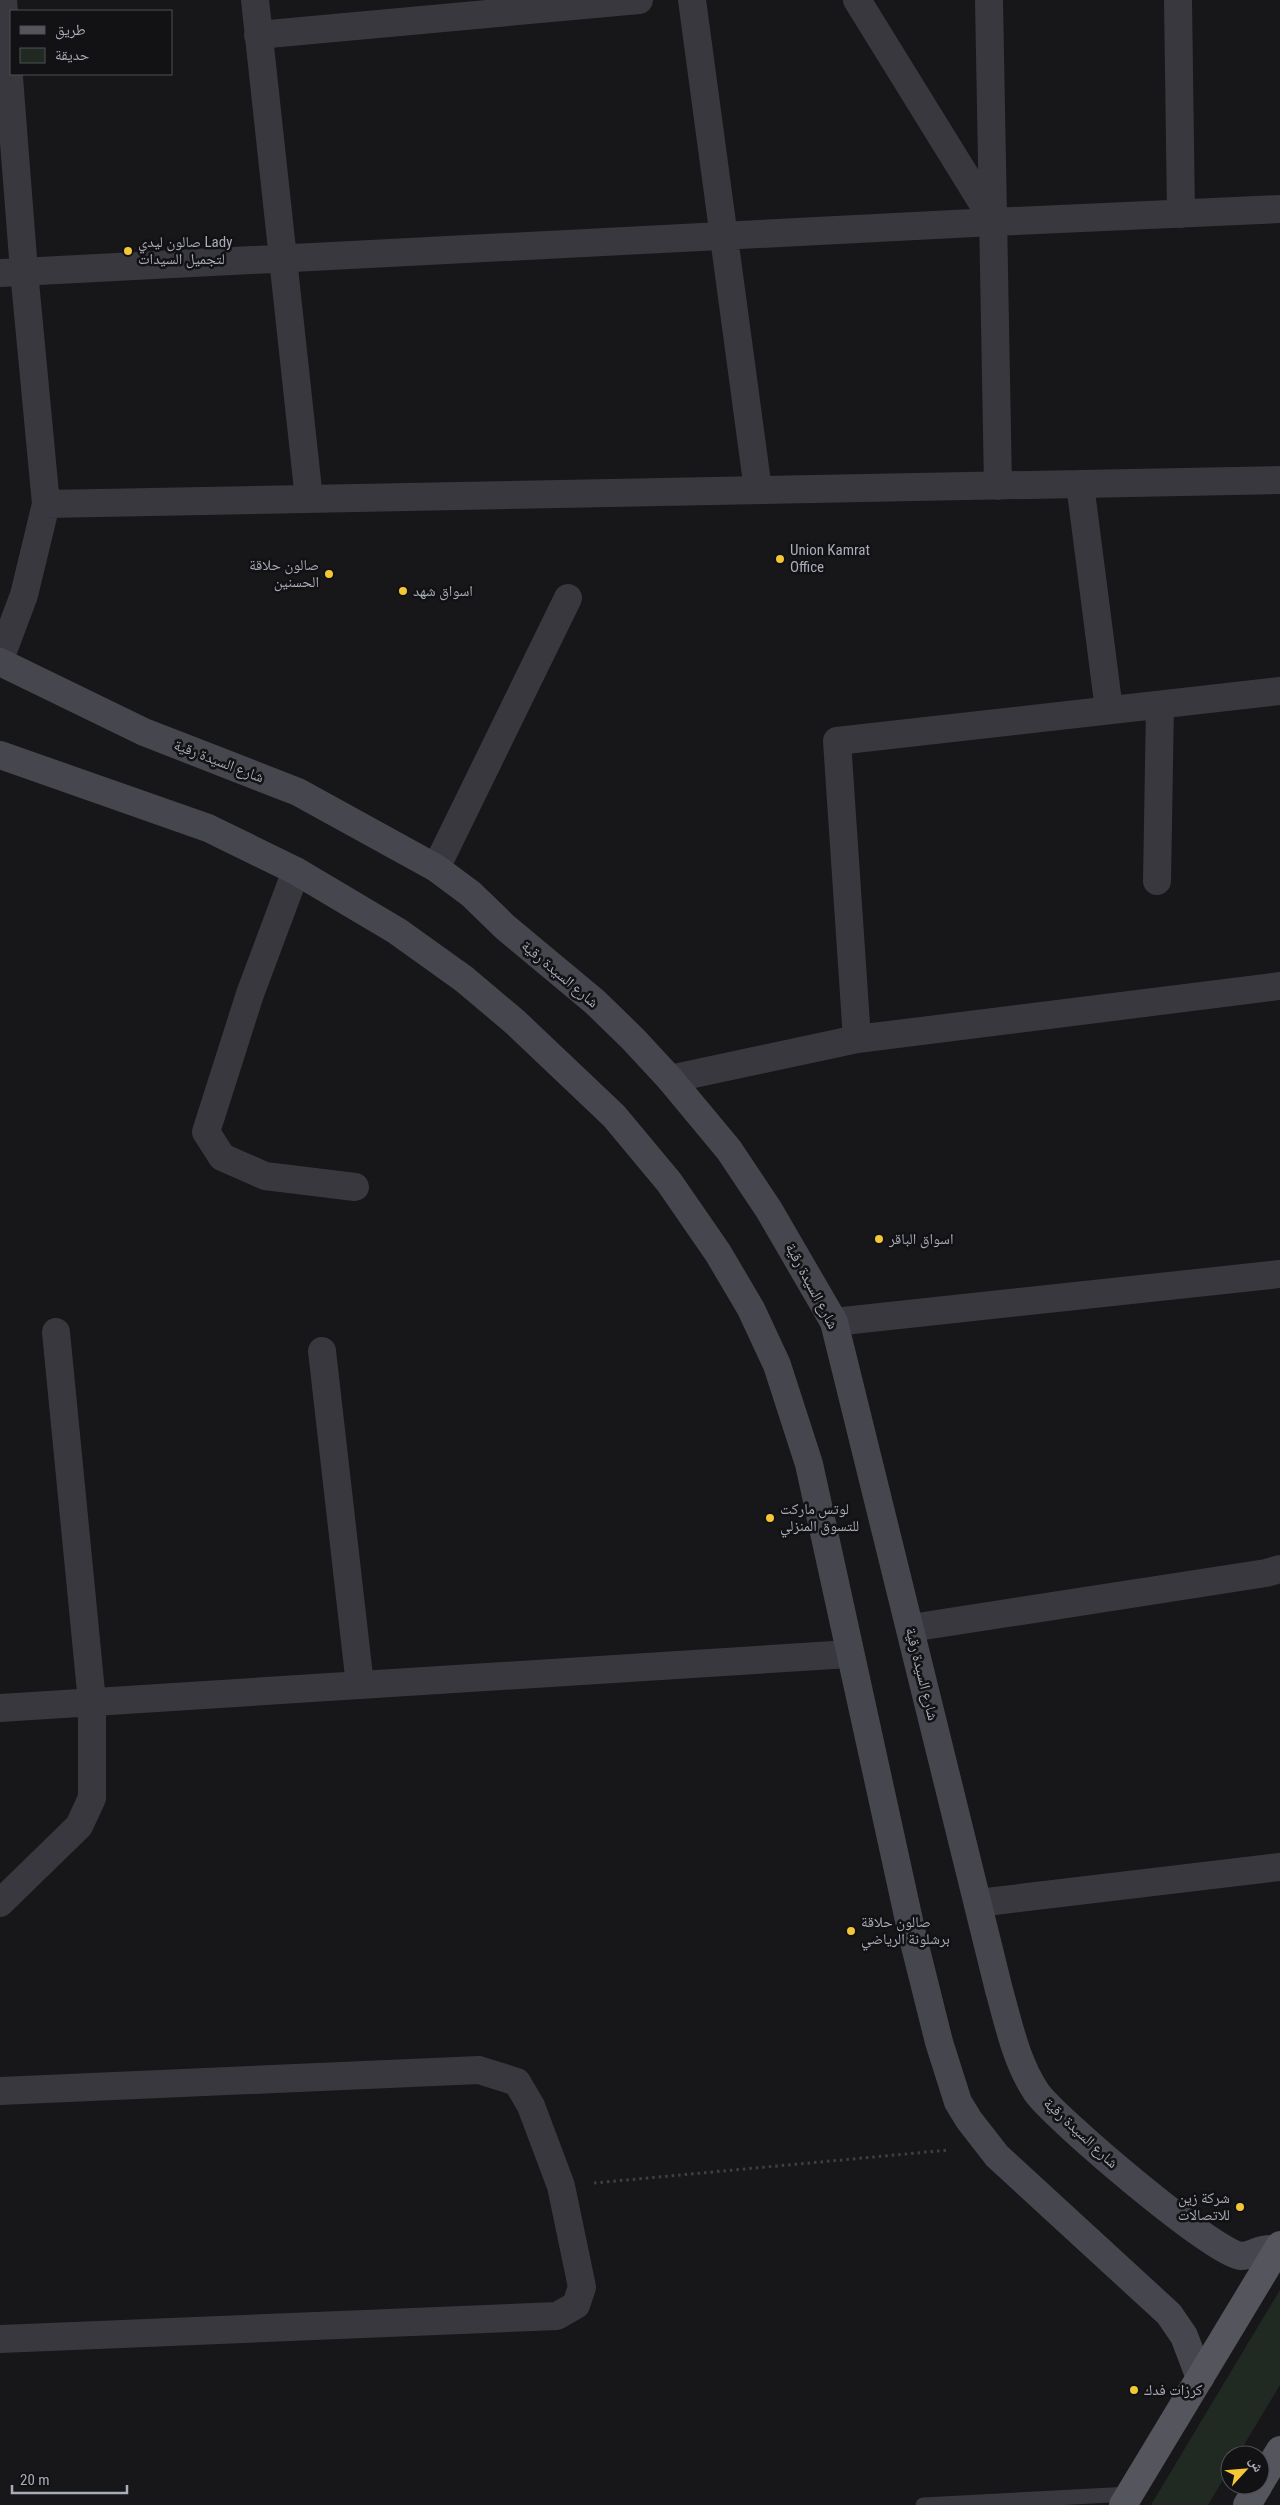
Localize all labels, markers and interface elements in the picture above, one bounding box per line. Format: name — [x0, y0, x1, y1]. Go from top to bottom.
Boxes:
legend — [10, 10, 172, 75]
text: طريق — [55, 21, 86, 40]
text: حديقة — [55, 46, 90, 64]
place label: صالون ليدي Lady لتجميل السيدات — [138, 233, 232, 269]
marker: صالون ليدي Lady لتجميل السيدات — [122, 245, 134, 257]
place label: Union Kamrat Office — [790, 541, 870, 576]
marker: Union Kamrat Office — [774, 553, 786, 565]
place label: صالون حلاقة الحسنين — [249, 556, 319, 592]
marker: صالون حلاقة الحسنين — [323, 568, 335, 580]
place label: اسواق شهد — [413, 582, 473, 601]
marker: اسواق شهد — [397, 585, 409, 597]
street label: شارع السيدة رقية — [171, 736, 267, 787]
street label: شارع السيدة رقية — [517, 937, 602, 1012]
place label: اسواق الباقر — [888, 1230, 953, 1249]
marker: اسواق الباقر — [873, 1233, 885, 1245]
street label: شارع السيدة رقية — [781, 1240, 842, 1333]
place label: لوتس ماركت للتسوق المنزلي — [780, 1500, 859, 1538]
marker: لوتس ماركت للتسوق المنزلي — [764, 1512, 776, 1524]
street label: شارع السيدة رقية — [901, 1626, 942, 1723]
place label: صالون حلاقة برشلونة الرياضي — [861, 1913, 950, 1951]
marker: صالون حلاقة برشلونة الرياضي — [845, 1925, 857, 1937]
street label: شارع السيدة رقية — [1039, 2094, 1122, 2173]
place label: شركة زين للاتصالات — [1178, 2189, 1230, 2224]
marker: شركة زين للاتصالات — [1234, 2201, 1246, 2213]
place label: كرزات فدك — [1144, 2381, 1202, 2399]
marker: كرزات فدك — [1128, 2384, 1140, 2396]
north arrow — [1220, 2445, 1270, 2495]
text: ش — [1245, 2454, 1267, 2475]
scale bar — [12, 2462, 128, 2494]
text: 20 m — [20, 2471, 50, 2489]

